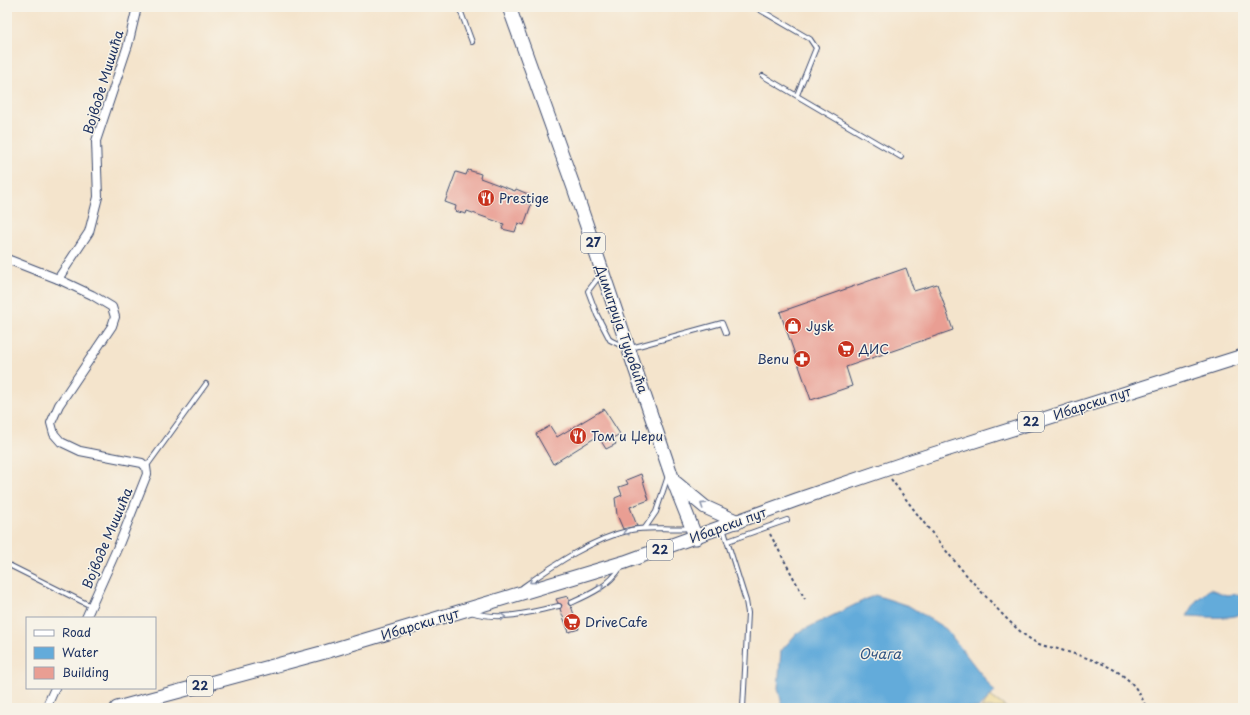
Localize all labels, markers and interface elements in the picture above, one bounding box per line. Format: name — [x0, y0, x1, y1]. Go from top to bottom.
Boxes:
street label: Војводе Мишића — [78, 27, 128, 136]
restaurant icon: Prestige — [476, 188, 496, 208]
place label: Prestige — [499, 188, 549, 207]
road number: 27 — [581, 233, 605, 253]
street label: Димитрија Туцовића — [591, 261, 654, 396]
shop icon: Jysk — [783, 316, 803, 336]
place label: Jysk — [806, 316, 835, 335]
supermarket icon: ДИС — [836, 339, 856, 359]
place label: ДИС — [858, 339, 889, 358]
place label: Benu — [757, 349, 789, 368]
pharmacy icon: Benu — [792, 349, 812, 369]
street label: Ибарски пут — [1050, 381, 1134, 424]
road number: 22 — [1018, 412, 1044, 432]
restaurant icon: Том и Џери — [568, 426, 588, 446]
place label: Том и Џери — [591, 426, 663, 445]
street label: Војводе Мишића — [77, 484, 137, 591]
street label: Ибарски пут — [687, 502, 770, 547]
one-way arrow — [700, 502, 707, 510]
one-way arrow — [622, 527, 629, 536]
road number: 22 — [647, 540, 673, 560]
one-way arrow — [530, 576, 537, 583]
one-way arrow — [597, 585, 604, 592]
street label: Ибарски пут — [378, 602, 462, 644]
supermarket icon: DriveCafe — [562, 612, 582, 632]
place label: DriveCafe — [585, 612, 648, 631]
one-way arrow — [500, 613, 506, 621]
legend — [26, 617, 156, 689]
text: Road — [62, 623, 91, 641]
text: Water — [62, 643, 99, 661]
water label: Очага — [859, 643, 902, 664]
text: Building — [62, 663, 109, 681]
road number: 22 — [187, 676, 213, 696]

